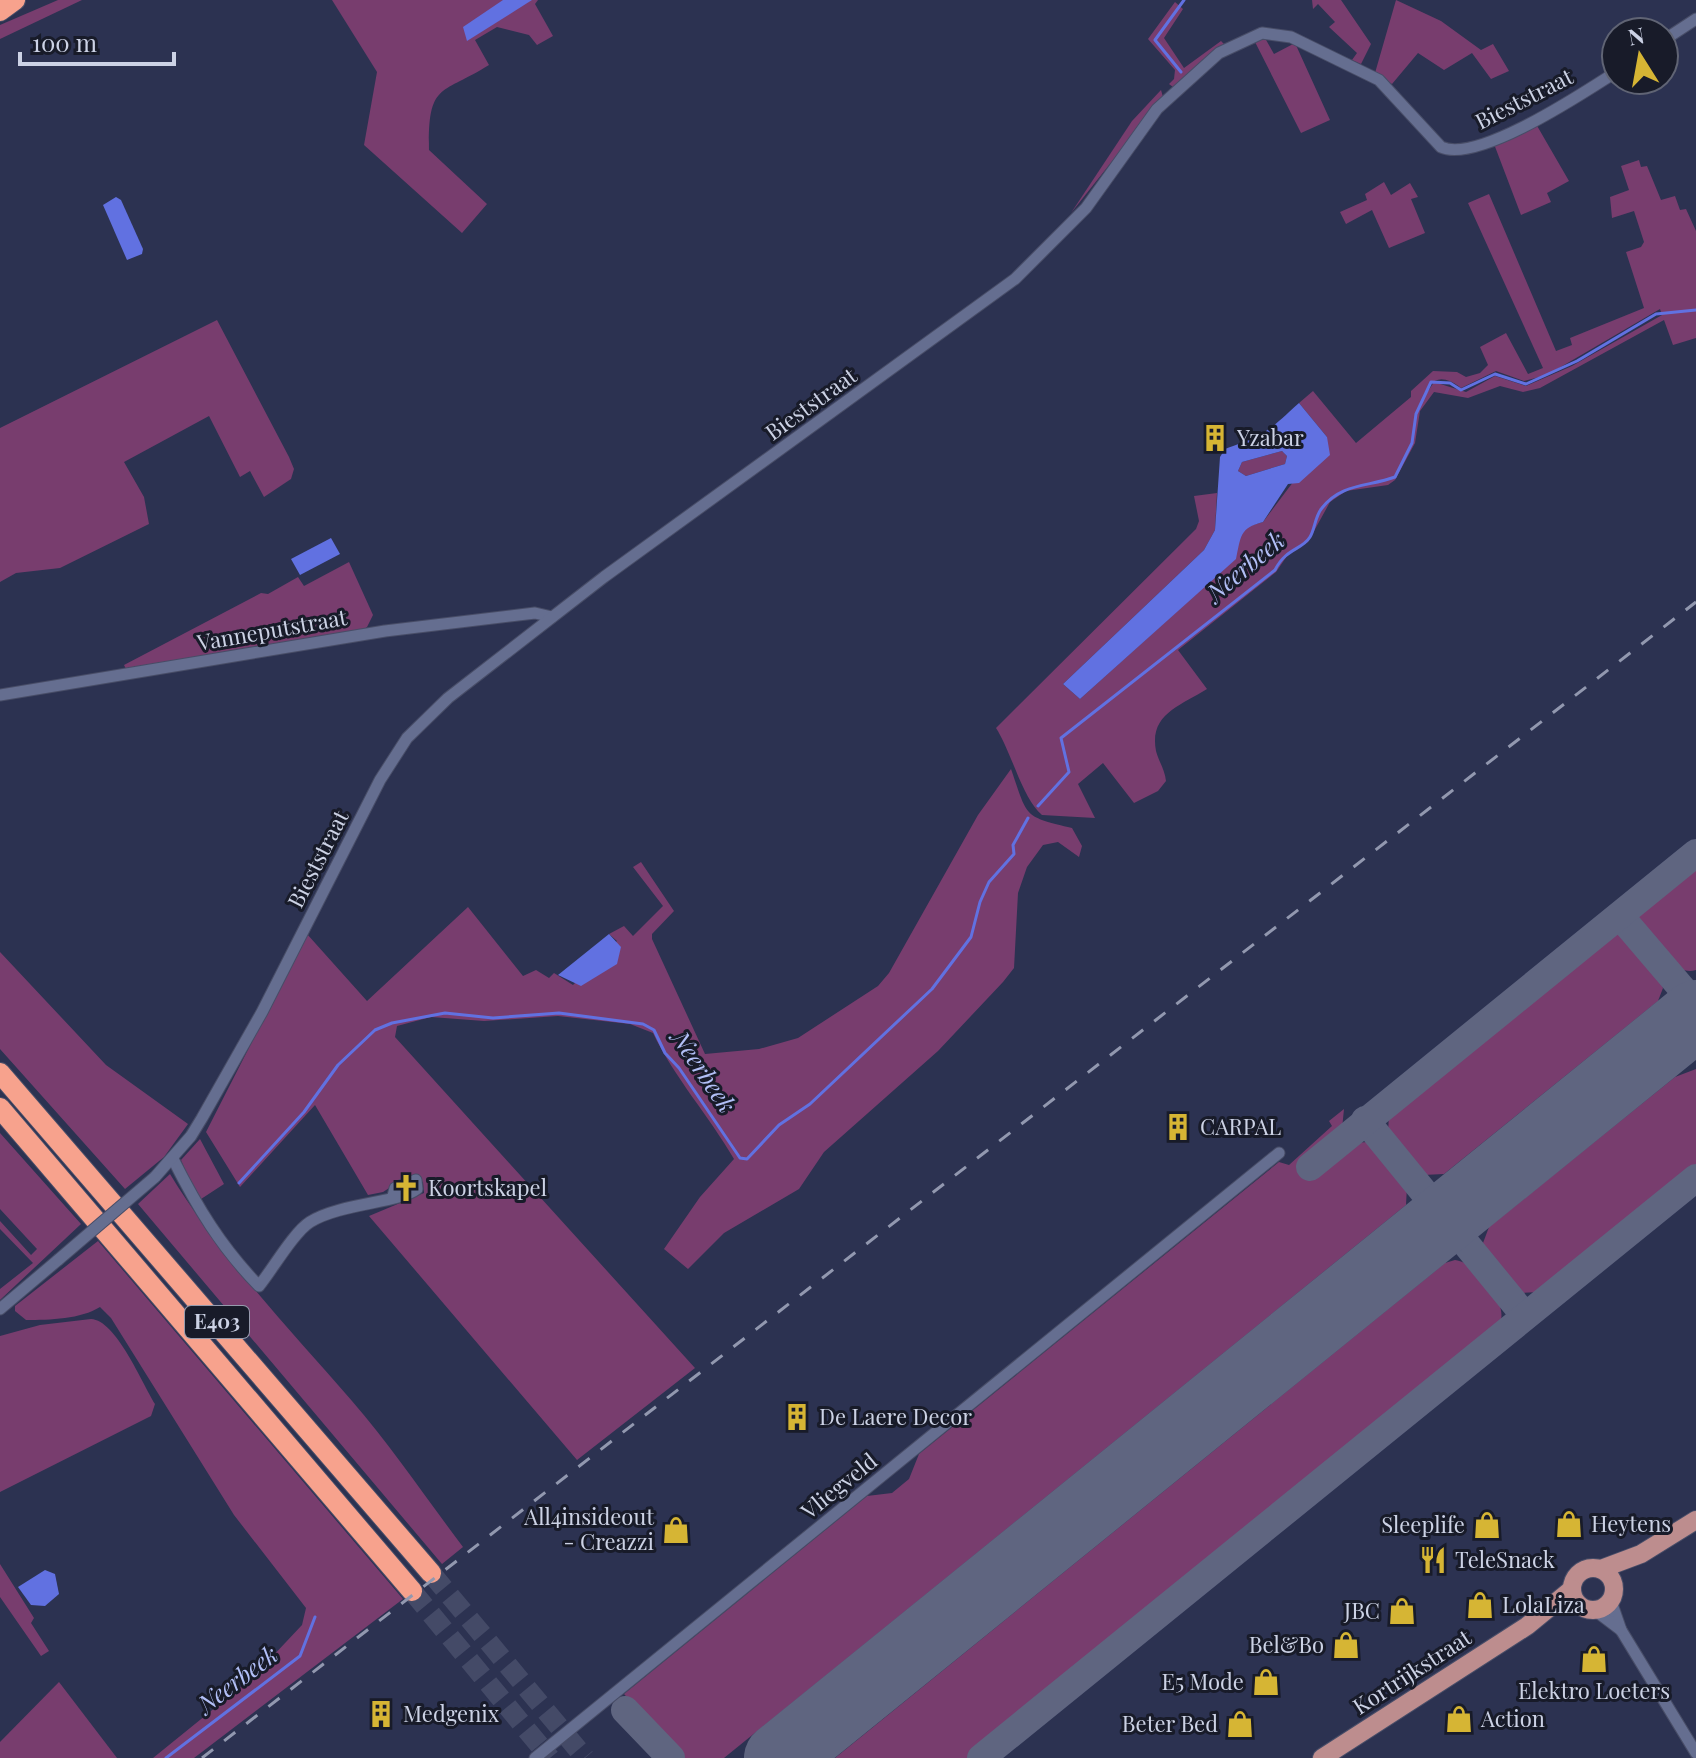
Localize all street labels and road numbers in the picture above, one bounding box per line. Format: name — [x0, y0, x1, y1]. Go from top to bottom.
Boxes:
street label: Bieststraat — [1470, 60, 1579, 136]
street label: Bieststraat — [759, 359, 863, 446]
street label: Vanneputstraat — [194, 601, 350, 657]
street label: Bieststraat — [280, 803, 355, 913]
road number: E403 — [185, 1306, 249, 1338]
street label: Vliegveld — [793, 1445, 883, 1526]
street label: Kortrijkstraat — [1347, 1621, 1477, 1721]

